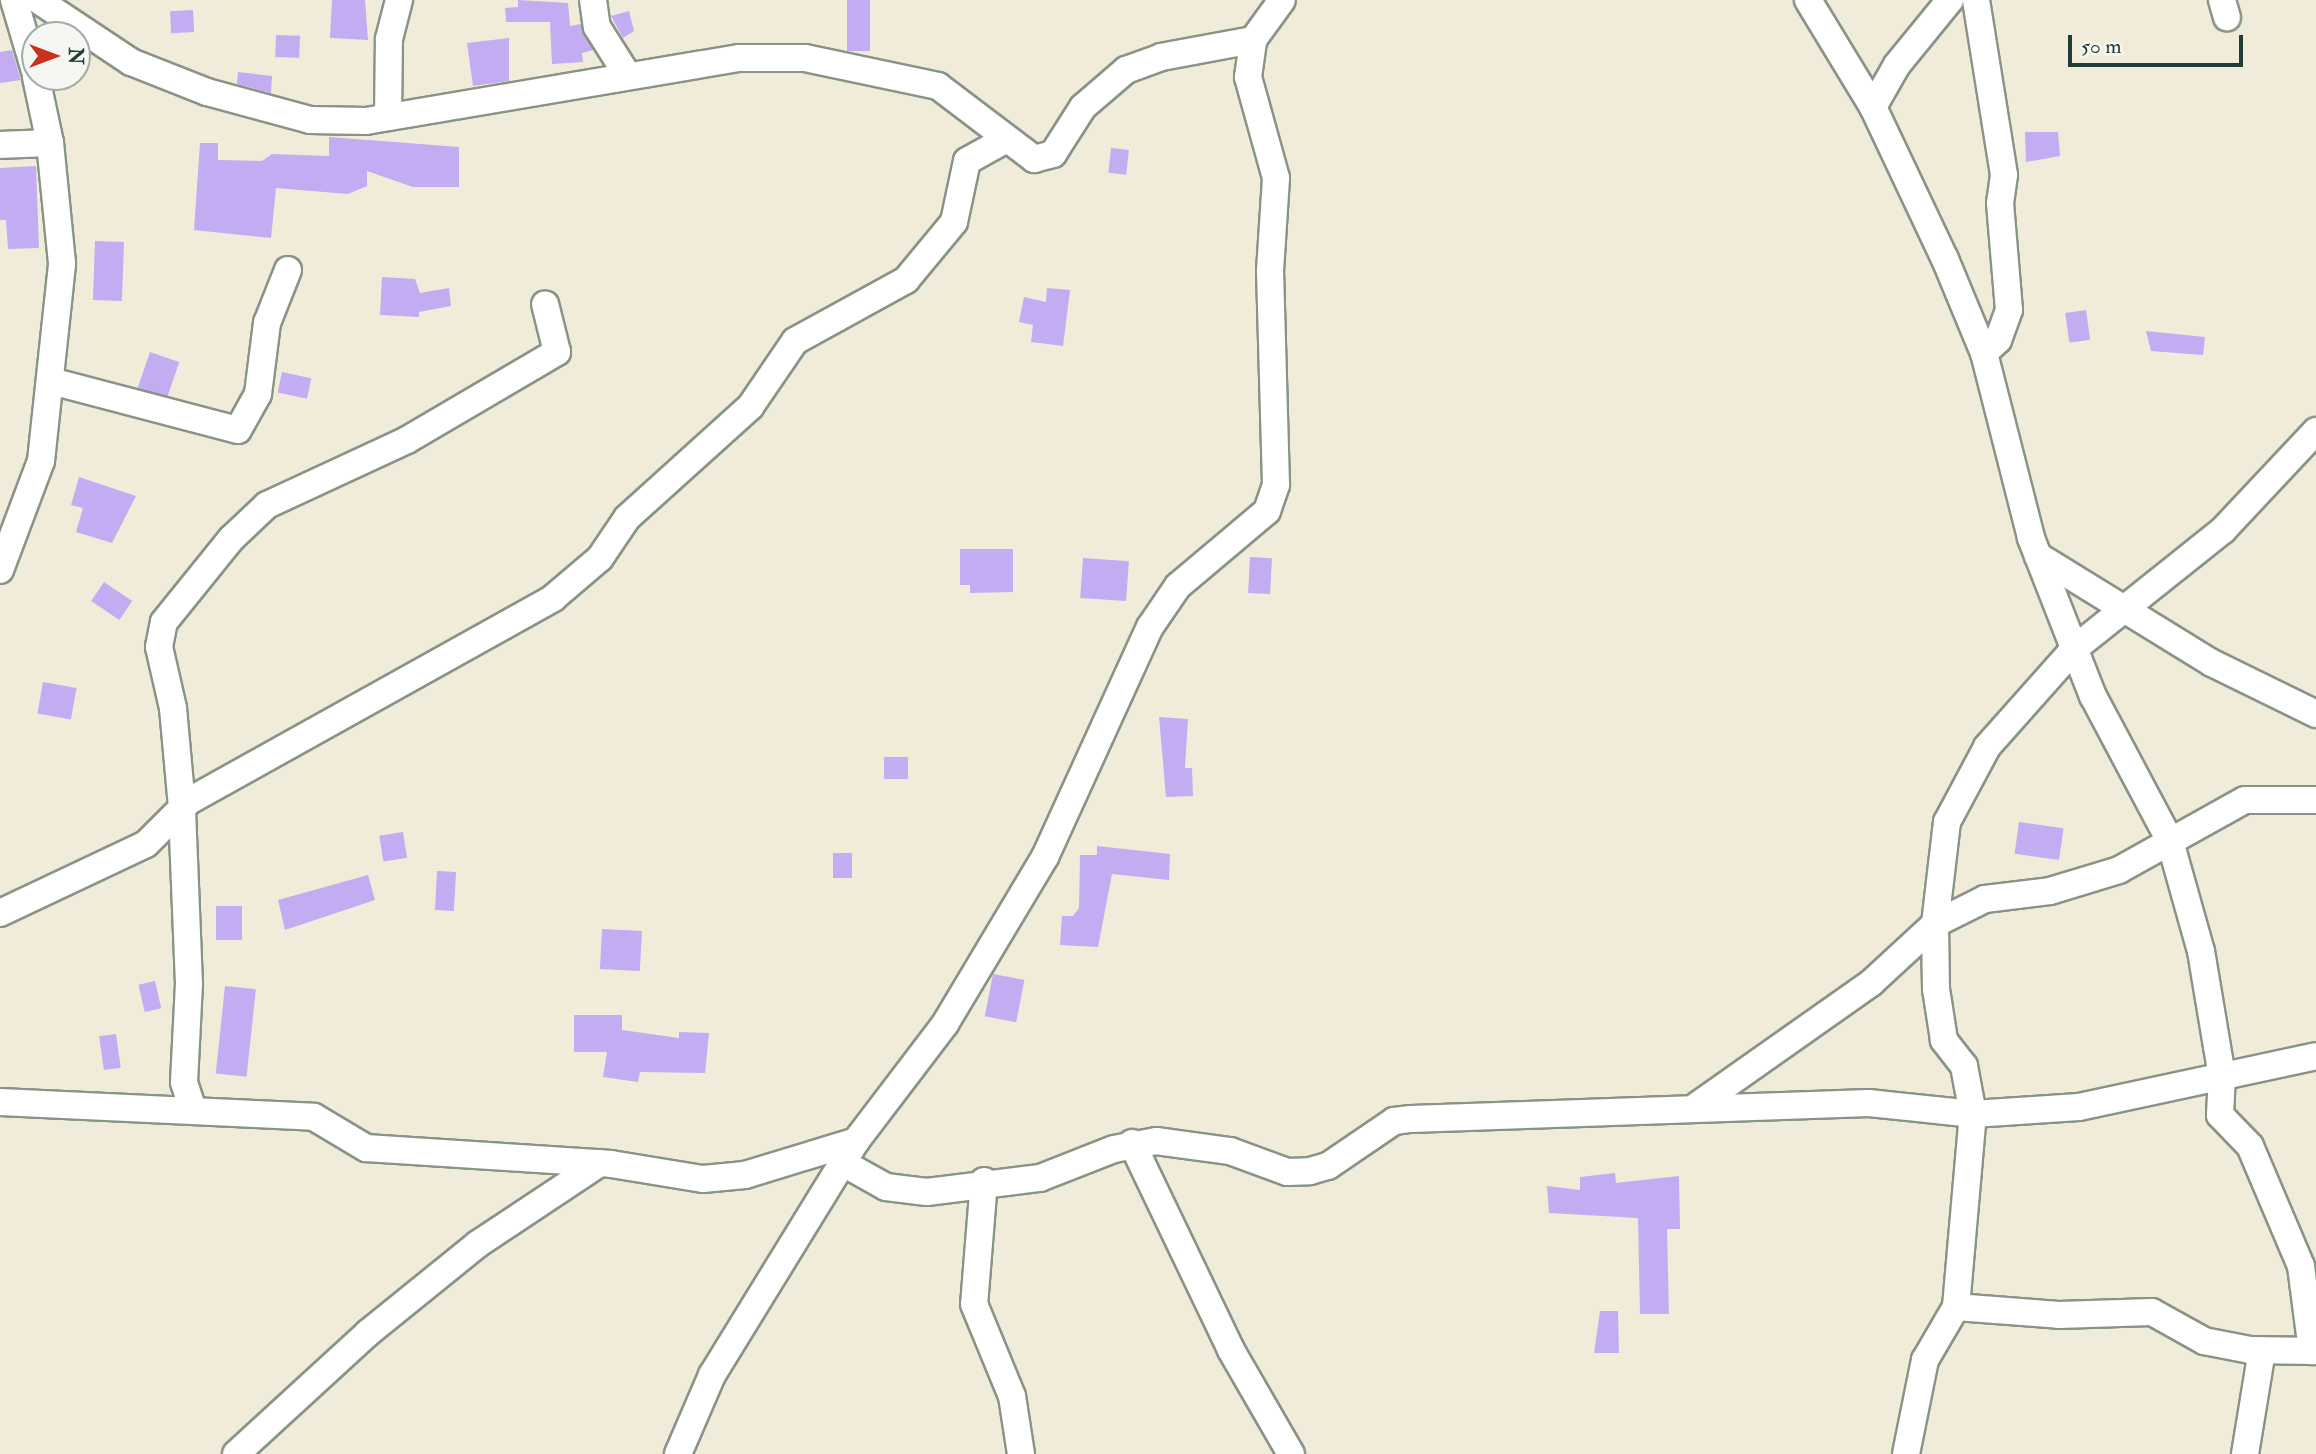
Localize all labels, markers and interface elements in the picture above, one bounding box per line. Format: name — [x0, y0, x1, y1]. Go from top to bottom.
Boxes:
north arrow — [21, 21, 91, 91]
scale bar — [2071, 21, 2246, 65]
text: 50 m — [2081, 33, 2122, 60]
text: N — [63, 47, 87, 65]

